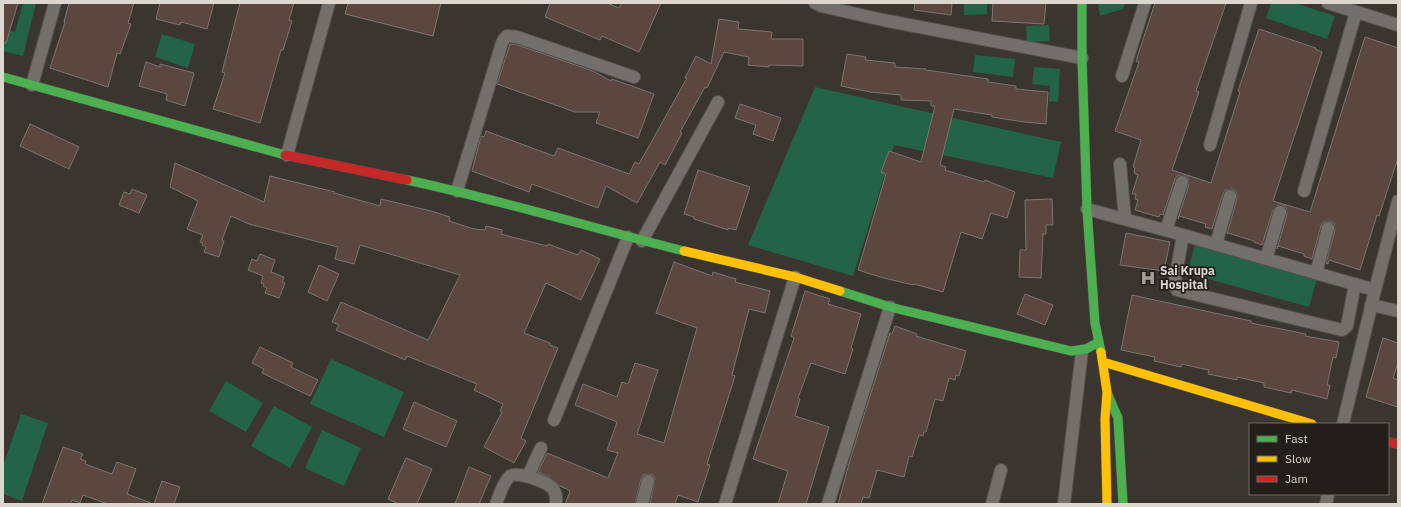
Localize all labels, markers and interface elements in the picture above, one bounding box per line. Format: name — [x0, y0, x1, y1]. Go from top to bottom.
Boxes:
place label: Sai Krupa Hospital — [1160, 263, 1215, 292]
hospital icon: Sai Krupa Hospital — [1139, 269, 1157, 287]
legend — [1249, 423, 1389, 495]
text: Fast — [1285, 431, 1308, 446]
text: Slow — [1285, 451, 1311, 466]
text: Jam — [1285, 471, 1308, 486]

